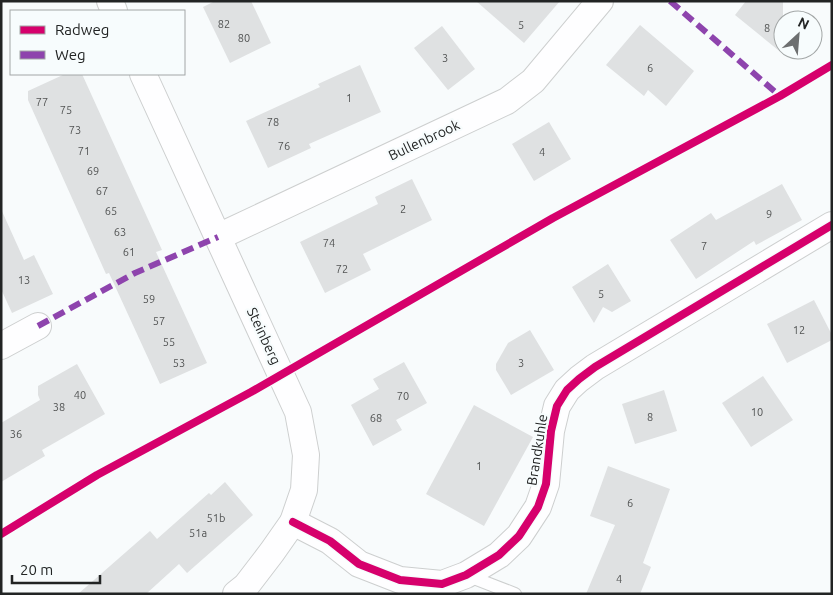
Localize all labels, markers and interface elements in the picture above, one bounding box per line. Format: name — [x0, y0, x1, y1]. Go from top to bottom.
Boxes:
legend — [10, 10, 185, 75]
north arrow — [773, 10, 823, 60]
text: N — [795, 14, 812, 33]
house number: 82 — [218, 18, 230, 30]
house number: 5 — [518, 19, 524, 31]
text: Radweg — [55, 21, 109, 38]
house number: 8 — [764, 22, 770, 34]
house number: 80 — [238, 32, 250, 44]
text: Weg — [55, 46, 86, 63]
house number: 3 — [442, 52, 448, 64]
house number: 6 — [647, 62, 653, 74]
house number: 1 — [346, 92, 352, 104]
house number: 77 — [36, 96, 48, 108]
house number: 75 — [60, 104, 72, 116]
house number: 78 — [267, 116, 279, 128]
street label: Bullenbrook — [386, 117, 462, 163]
house number: 73 — [69, 124, 81, 136]
house number: 76 — [278, 140, 290, 152]
house number: 71 — [78, 145, 90, 157]
house number: 4 — [539, 146, 545, 158]
house number: 69 — [87, 165, 99, 177]
house number: 67 — [96, 185, 108, 197]
house number: 2 — [400, 203, 406, 215]
house number: 65 — [105, 205, 117, 217]
house number: 9 — [766, 208, 772, 220]
house number: 63 — [114, 226, 126, 238]
house number: 74 — [323, 237, 335, 249]
house number: 7 — [701, 240, 707, 252]
house number: 61 — [123, 246, 135, 258]
house number: 72 — [336, 263, 348, 275]
house number: 13 — [18, 274, 30, 286]
house number: 5 — [598, 288, 604, 300]
house number: 59 — [143, 293, 155, 305]
street label: Steinberg — [244, 305, 284, 367]
house number: 57 — [153, 315, 165, 327]
house number: 12 — [793, 324, 805, 336]
house number: 55 — [163, 336, 175, 348]
house number: 53 — [173, 357, 185, 369]
house number: 3 — [518, 357, 524, 369]
house number: 40 — [74, 389, 86, 401]
house number: 70 — [397, 390, 409, 402]
house number: 38 — [53, 401, 65, 413]
house number: 10 — [751, 406, 763, 418]
house number: 8 — [647, 411, 653, 423]
house number: 68 — [370, 412, 382, 424]
street label: Brandkuhle — [523, 413, 551, 487]
house number: 36 — [10, 428, 22, 440]
house number: 1 — [476, 460, 482, 472]
house number: 6 — [627, 497, 633, 509]
house number: 51b — [207, 512, 225, 524]
house number: 51a — [189, 527, 207, 539]
scale bar — [12, 552, 100, 584]
text: 20 m — [20, 561, 53, 578]
house number: 4 — [616, 573, 622, 585]

